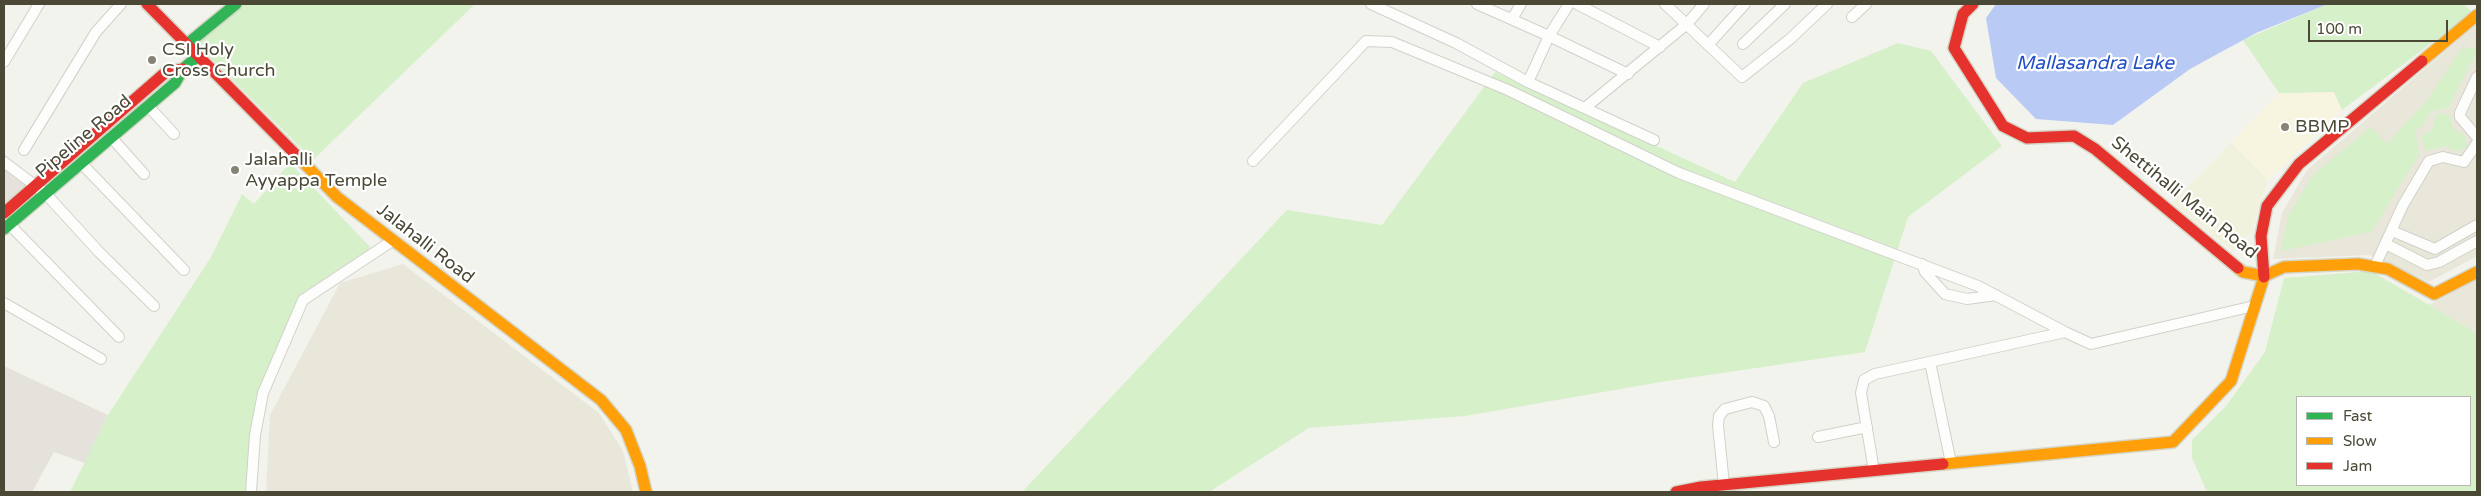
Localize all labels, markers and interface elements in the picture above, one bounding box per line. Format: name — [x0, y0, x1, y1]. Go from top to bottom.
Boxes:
scale bar — [2311, 10, 2451, 42]
text: 100 m — [2316, 20, 2362, 38]
place label: CSI Holy Cross Church — [162, 39, 275, 82]
water label: Mallasandra Lake — [2016, 53, 2174, 75]
marker: CSI Holy Cross Church — [146, 54, 158, 66]
street label: Pipeline Road — [32, 91, 136, 183]
place label: BBMP — [2295, 116, 2349, 138]
marker: BBMP — [2279, 121, 2291, 133]
street label: Shettihalli Main Road — [2106, 132, 2262, 264]
place label: Jalahalli Ayyappa Temple — [245, 149, 387, 192]
marker: Jalahalli Ayyappa Temple — [229, 164, 241, 176]
street label: Jalahalli Road — [372, 199, 478, 289]
legend — [2296, 396, 2471, 486]
text: Fast — [2343, 407, 2372, 425]
text: Slow — [2343, 432, 2377, 450]
text: Jam — [2343, 457, 2372, 475]

